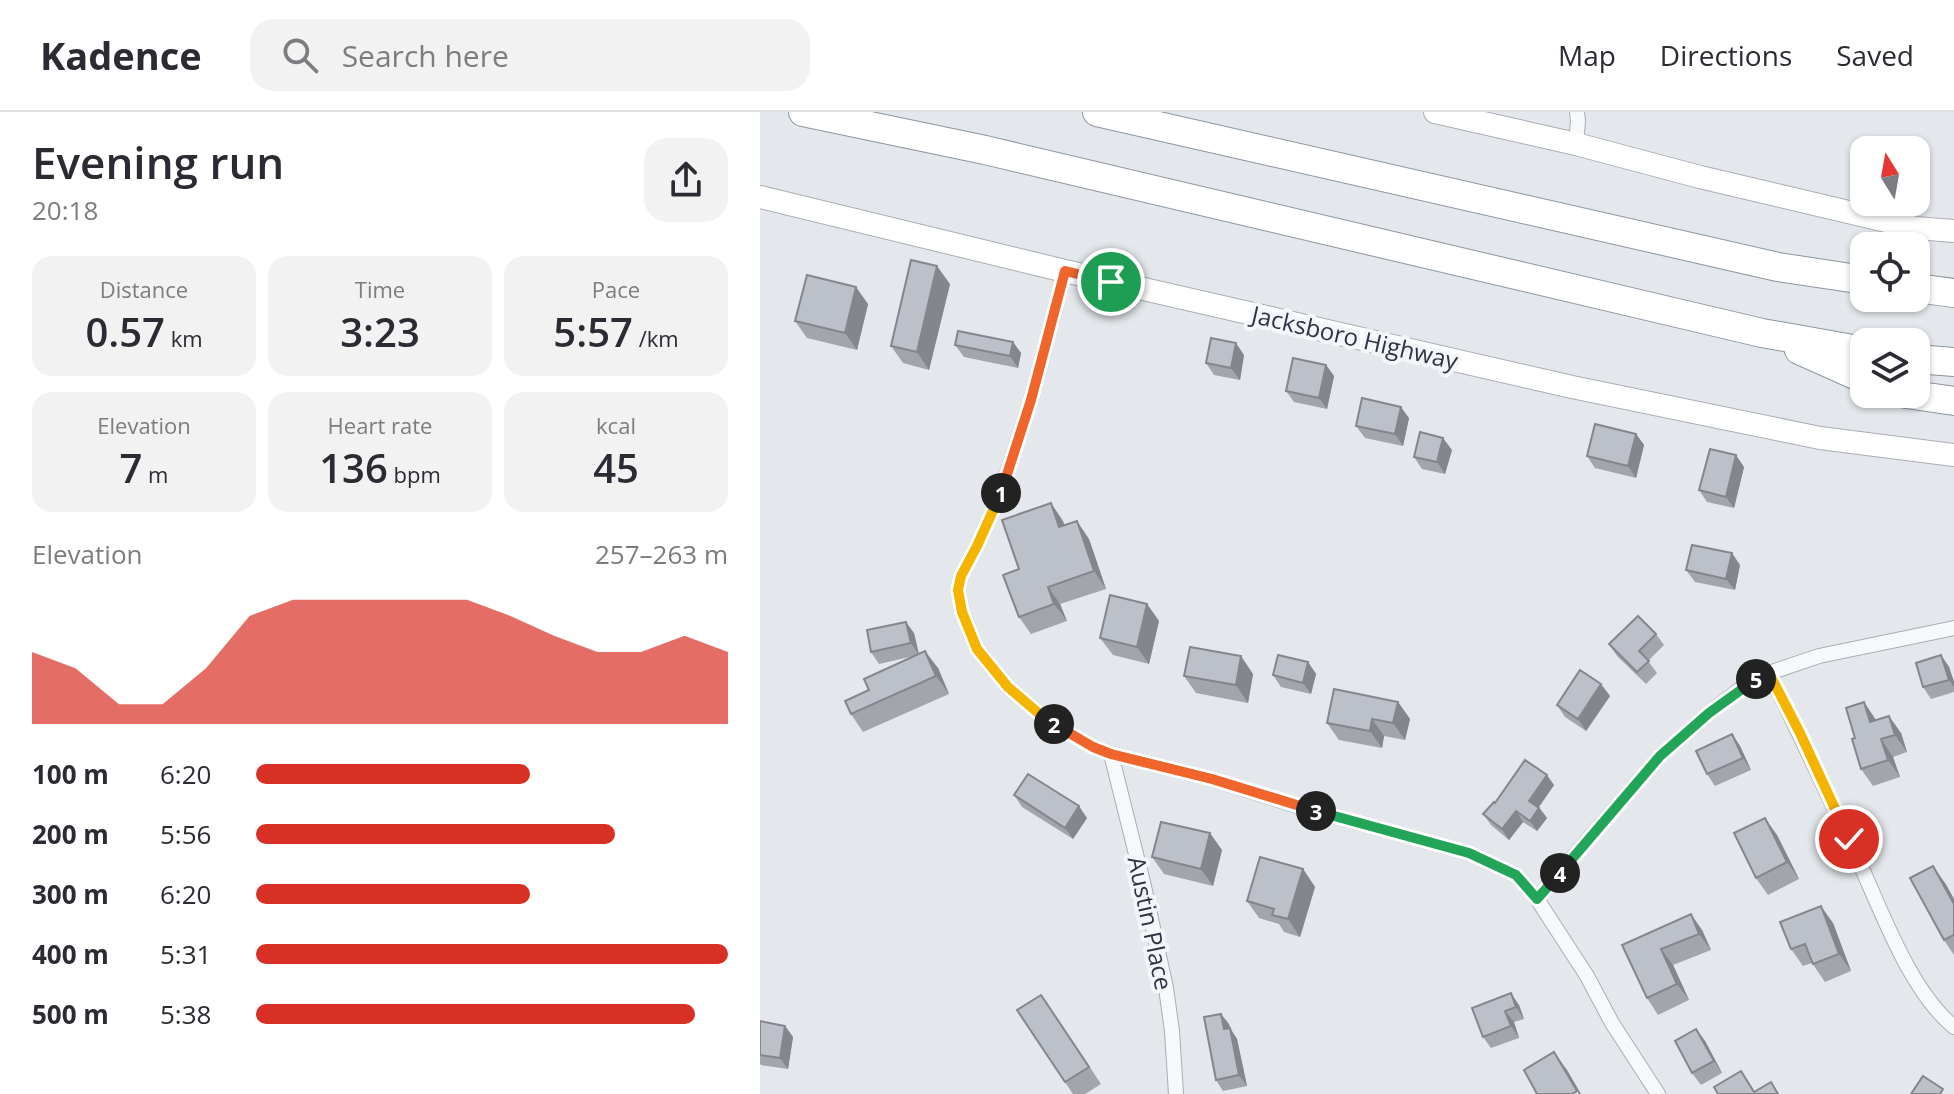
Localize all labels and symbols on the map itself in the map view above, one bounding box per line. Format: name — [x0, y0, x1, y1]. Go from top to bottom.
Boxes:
north arrow — [1850, 136, 1930, 216]
pin — [1077, 248, 1145, 316]
street label: Jacksboro Highway — [1247, 297, 1462, 377]
pin: 1 — [981, 473, 1021, 513]
pin: 5 — [1736, 659, 1776, 699]
pin: 2 — [1034, 704, 1074, 744]
pin: 3 — [1296, 791, 1336, 831]
pin — [1815, 805, 1883, 873]
street label: Austin Place — [1121, 853, 1181, 993]
pin: 4 — [1540, 853, 1580, 893]

